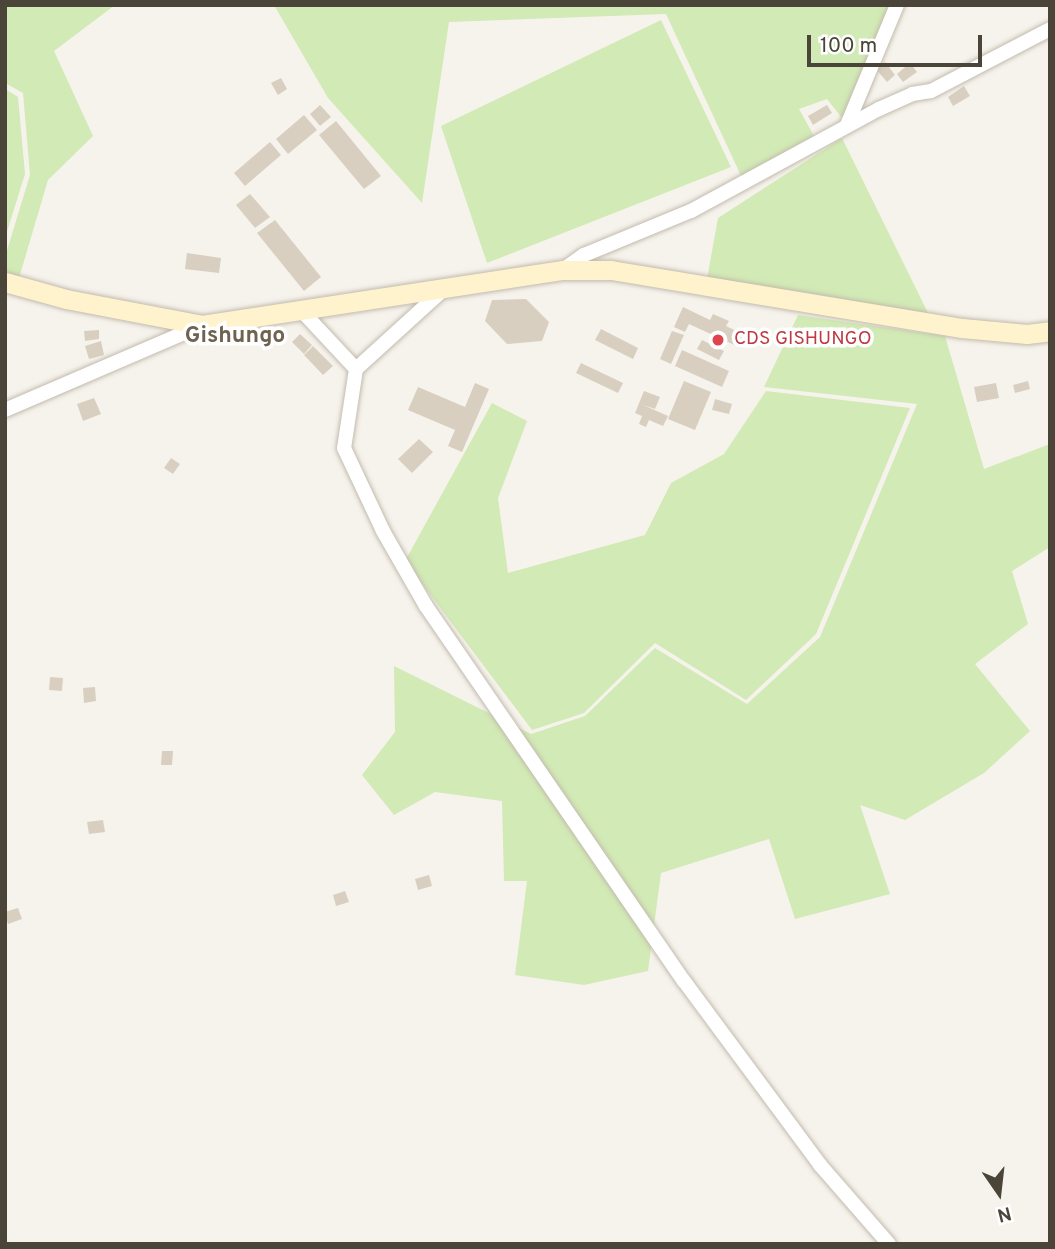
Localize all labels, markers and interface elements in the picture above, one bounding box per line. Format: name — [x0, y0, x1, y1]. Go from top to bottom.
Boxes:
scale bar — [810, 21, 985, 65]
text: 100 m — [820, 33, 877, 60]
district label: Gishungo — [185, 323, 285, 351]
place label: CDS GISHUNGO — [734, 329, 872, 351]
marker: CDS GISHUNGO — [708, 330, 728, 350]
north arrow — [964, 1158, 1034, 1228]
text: N — [995, 1200, 1014, 1227]

